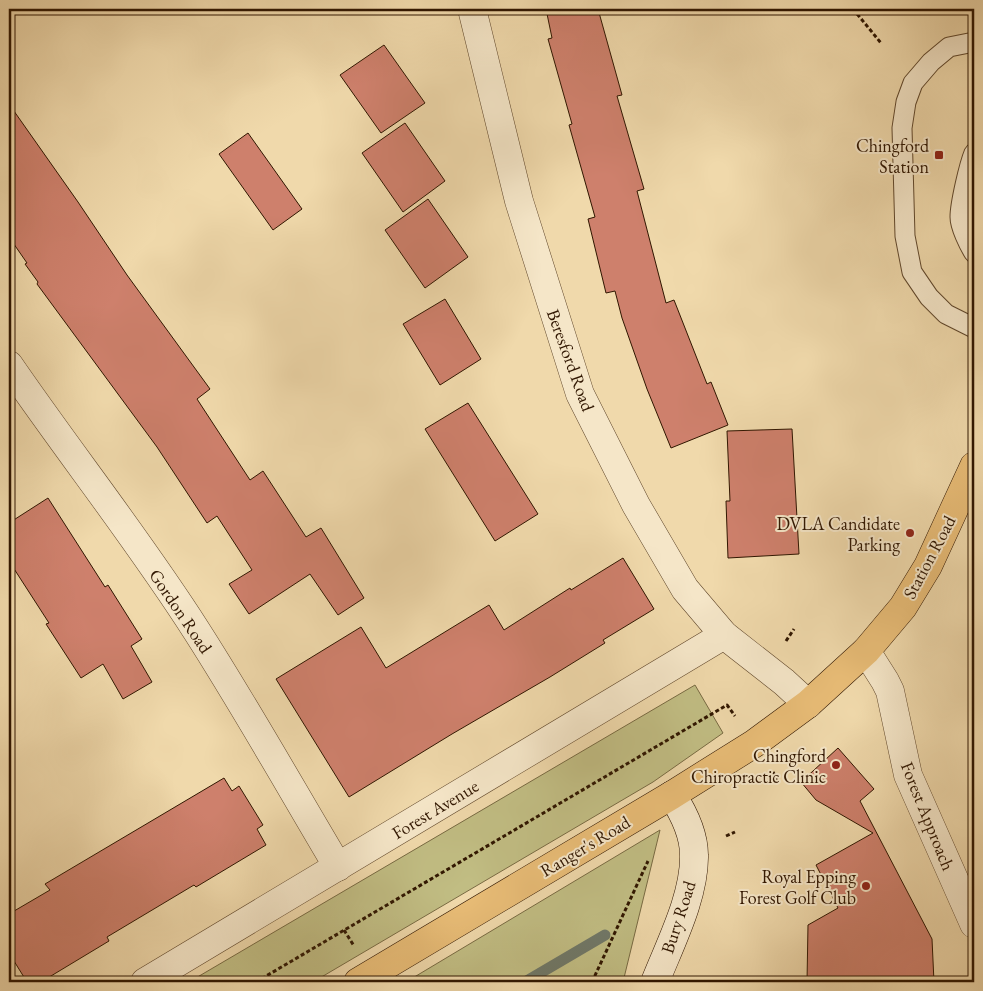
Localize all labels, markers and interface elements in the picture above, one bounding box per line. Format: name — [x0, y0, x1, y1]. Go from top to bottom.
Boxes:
place label: Chingford Station — [856, 134, 930, 178]
marker: Chingford Station — [933, 149, 945, 161]
street label: Beresford Road — [542, 306, 600, 415]
street label: Station Road — [897, 511, 961, 603]
place label: DVLA Candidate Parking — [776, 512, 900, 556]
marker: DVLA Candidate Parking — [904, 527, 916, 539]
street label: Gordon Road — [144, 564, 218, 658]
place label: Chingford Chiropractic Clinic — [691, 744, 827, 788]
street label: Forest Approach — [896, 758, 960, 874]
marker: Chingford Chiropractic Clinic — [830, 759, 842, 771]
street label: Forest Avenue — [387, 774, 483, 844]
street label: Ranger's Road — [536, 810, 635, 882]
place label: Royal Epping Forest Golf Club — [739, 865, 856, 909]
street label: Bury Road — [655, 877, 701, 956]
marker: Royal Epping Forest Golf Club — [860, 880, 872, 892]

